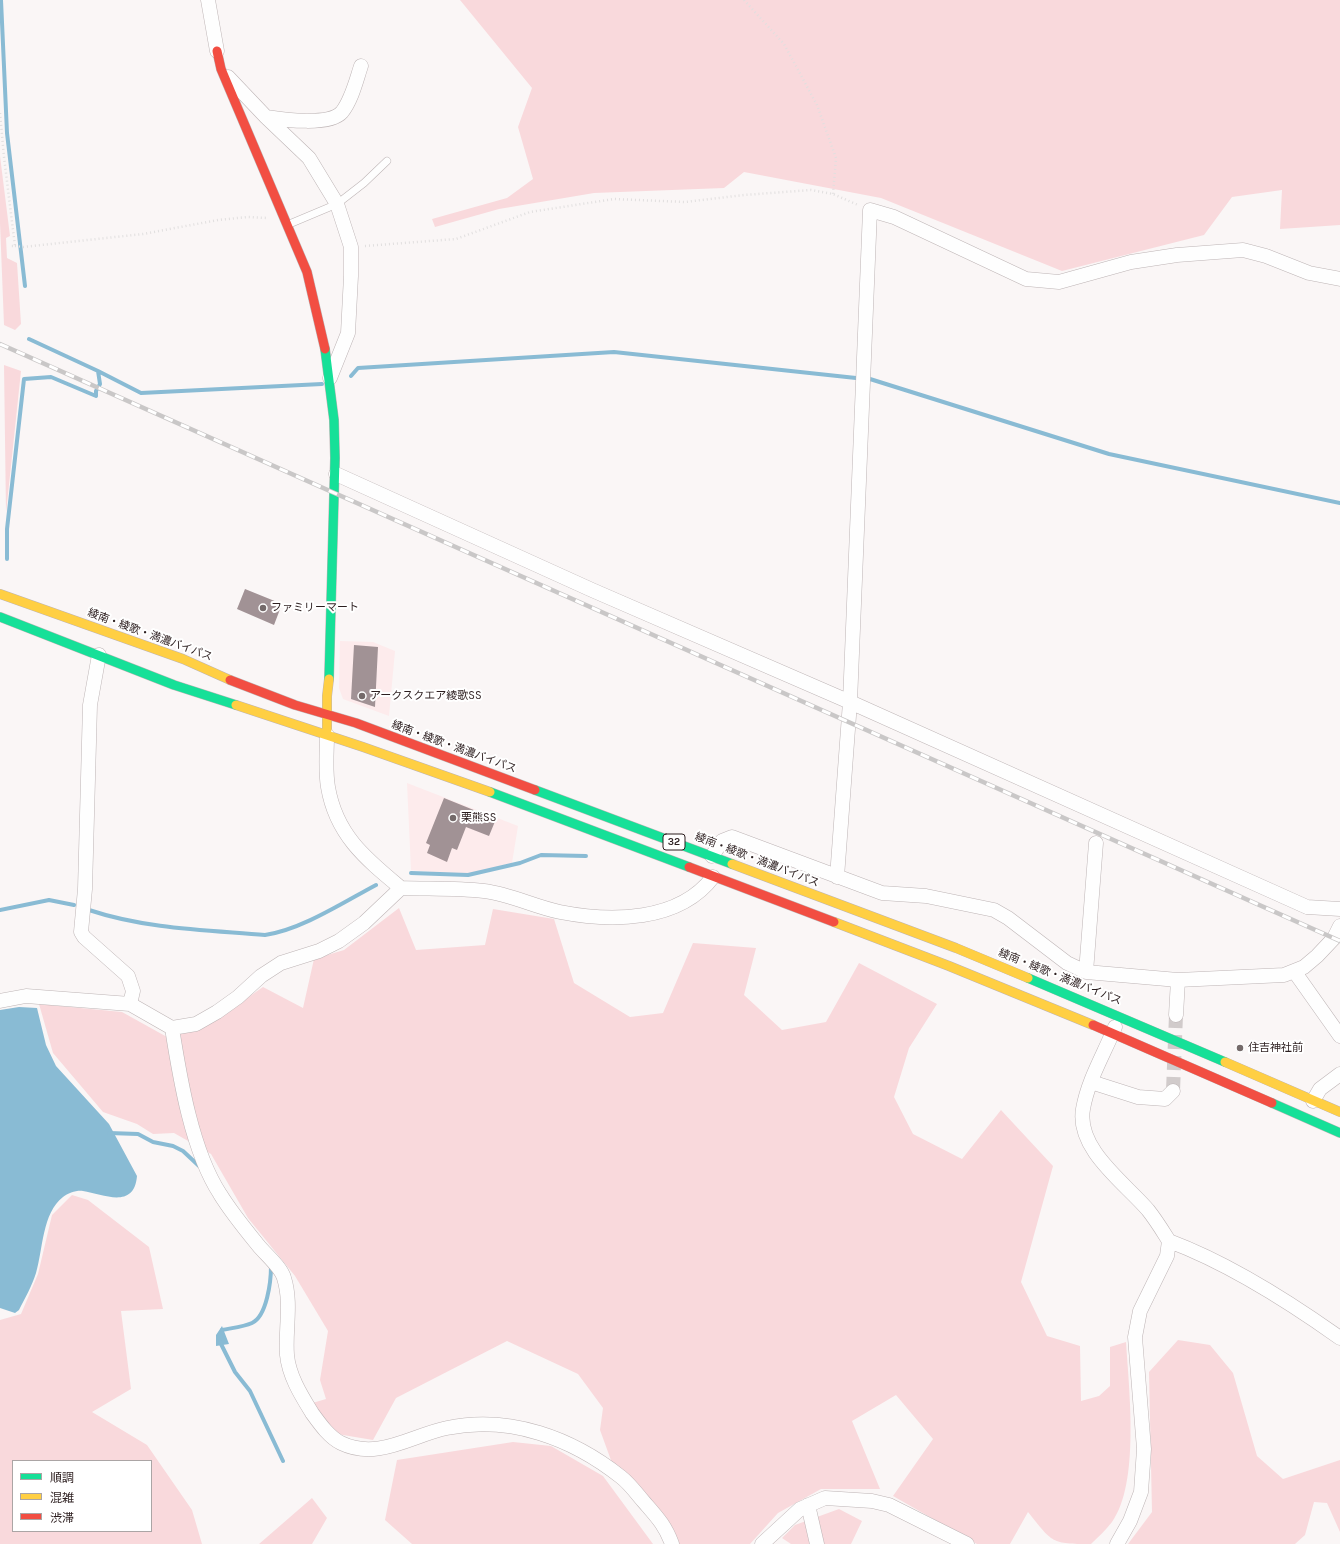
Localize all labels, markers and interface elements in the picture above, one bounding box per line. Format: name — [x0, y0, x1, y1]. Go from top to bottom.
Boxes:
place label: ファミリーマート — [271, 601, 359, 615]
marker: ファミリーマート — [258, 603, 268, 613]
street label: 綾南・綾歌・満濃バイパス — [86, 606, 214, 664]
place label: アークスクエア綾歌SS — [370, 689, 482, 703]
marker: アークスクエア綾歌SS — [357, 691, 367, 701]
street label: 綾南・綾歌・満濃バイパス — [390, 718, 518, 776]
place label: 栗熊SS — [461, 811, 496, 825]
marker: 栗熊SS — [448, 813, 458, 823]
street label: 綾南・綾歌・満濃バイパス — [693, 830, 821, 890]
road number: 32 — [663, 834, 685, 850]
street label: 綾南・綾歌・満濃バイパス — [996, 946, 1124, 1008]
place label: 住吉神社前 — [1248, 1041, 1303, 1055]
marker: 住吉神社前 — [1235, 1043, 1245, 1053]
legend — [12, 1460, 152, 1532]
text: 順調 — [50, 1471, 74, 1485]
text: 混雑 — [50, 1491, 74, 1505]
text: 渋滞 — [50, 1511, 74, 1525]

